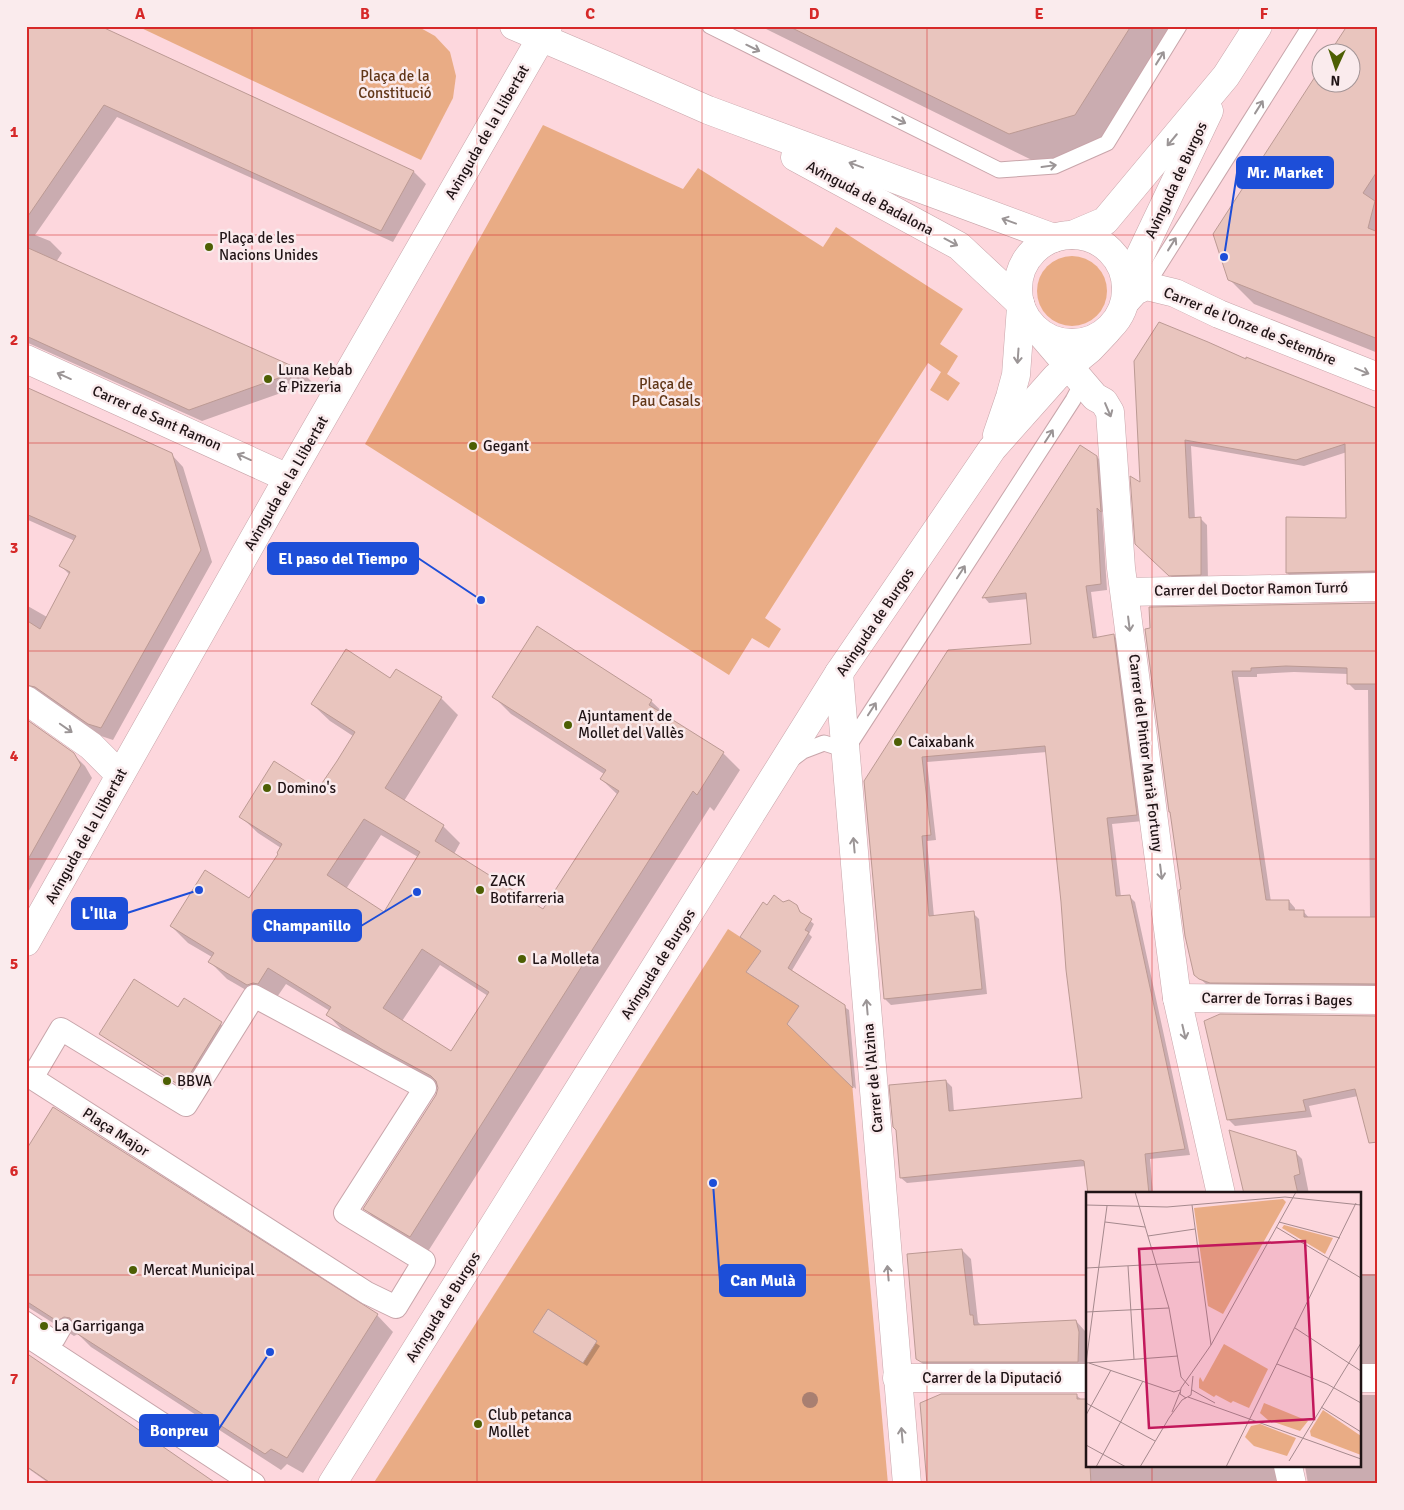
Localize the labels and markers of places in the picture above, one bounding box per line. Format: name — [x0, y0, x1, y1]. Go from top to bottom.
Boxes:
callout: Mr. Market — [1237, 157, 1333, 188]
place label: Plaça de les Nacions Unides — [219, 229, 319, 264]
marker: Plaça de les Nacions Unides — [203, 241, 215, 253]
place label: Luna Kebab & Pizzeria — [278, 361, 352, 396]
marker: Luna Kebab & Pizzeria — [262, 373, 274, 385]
place label: Gegant — [483, 437, 529, 455]
marker: Gegant — [467, 440, 479, 452]
callout: El paso del Tiempo — [268, 543, 418, 574]
place label: Ajuntament de Mollet del Vallès — [578, 707, 684, 742]
marker: Ajuntament de Mollet del Vallès — [562, 719, 574, 731]
place label: Caixabank — [908, 733, 975, 751]
marker: Caixabank — [892, 736, 904, 748]
place label: Domino's — [277, 779, 337, 797]
marker: Domino's — [261, 782, 273, 794]
place label: ZACK Botifarreria — [490, 872, 564, 907]
marker: ZACK Botifarreria — [474, 884, 486, 896]
callout: L'Illa — [72, 898, 127, 929]
callout: Champanillo — [253, 910, 361, 941]
place label: La Molleta — [532, 950, 599, 968]
marker: La Molleta — [516, 953, 528, 965]
place label: BBVA — [177, 1072, 212, 1090]
marker: BBVA — [161, 1075, 173, 1087]
place label: Mercat Municipal — [143, 1261, 255, 1279]
marker: Mercat Municipal — [127, 1264, 139, 1276]
callout: Can Mulà — [720, 1265, 805, 1296]
place label: La Garriganga — [54, 1317, 144, 1335]
marker: La Garriganga — [38, 1320, 50, 1332]
place label: Club petanca Mollet — [488, 1406, 572, 1441]
callout: Bonpreu — [140, 1415, 218, 1446]
marker: Club petanca Mollet — [472, 1418, 484, 1430]

